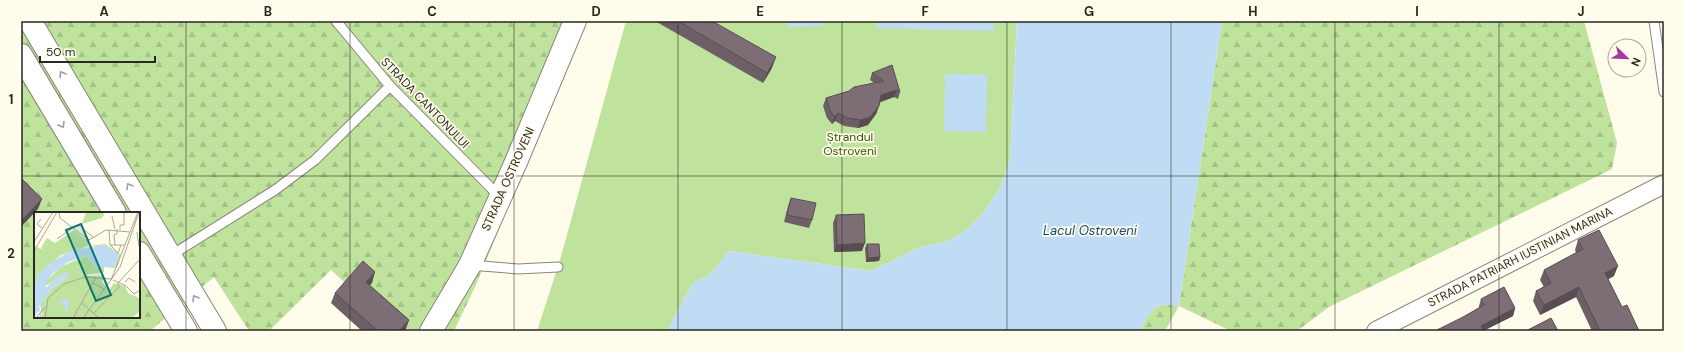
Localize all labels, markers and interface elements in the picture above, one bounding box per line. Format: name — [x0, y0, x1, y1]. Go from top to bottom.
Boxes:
text: A — [99, 3, 109, 20]
text: B — [264, 3, 272, 20]
text: C — [427, 3, 437, 20]
text: D — [591, 3, 601, 20]
text: E — [756, 3, 764, 20]
text: F — [921, 3, 929, 20]
text: G — [1084, 3, 1094, 20]
text: H — [1248, 3, 1258, 20]
text: I — [1415, 3, 1419, 20]
text: J — [1577, 3, 1585, 20]
scale bar — [40, 38, 155, 64]
north arrow — [1607, 38, 1647, 78]
text: 50 m — [46, 44, 75, 60]
street label: STRADA CANTONULUI — [377, 54, 473, 152]
text: N — [1628, 55, 1644, 68]
one-way arrow — [59, 71, 67, 78]
text: 1 — [9, 91, 13, 108]
one-way arrow — [58, 121, 65, 128]
street label: STRADA OSTROVENI — [478, 125, 538, 233]
park label: Ștrandul Ostroveni — [823, 129, 877, 159]
one-way arrow — [126, 183, 133, 190]
street label: STRADA PATRIARH IUSTINIAN MARINA — [1425, 203, 1615, 311]
inset map — [34, 212, 140, 318]
water label: Lacul Ostroveni — [1043, 222, 1138, 239]
text: 2 — [7, 245, 15, 262]
one-way arrow — [193, 295, 200, 302]

